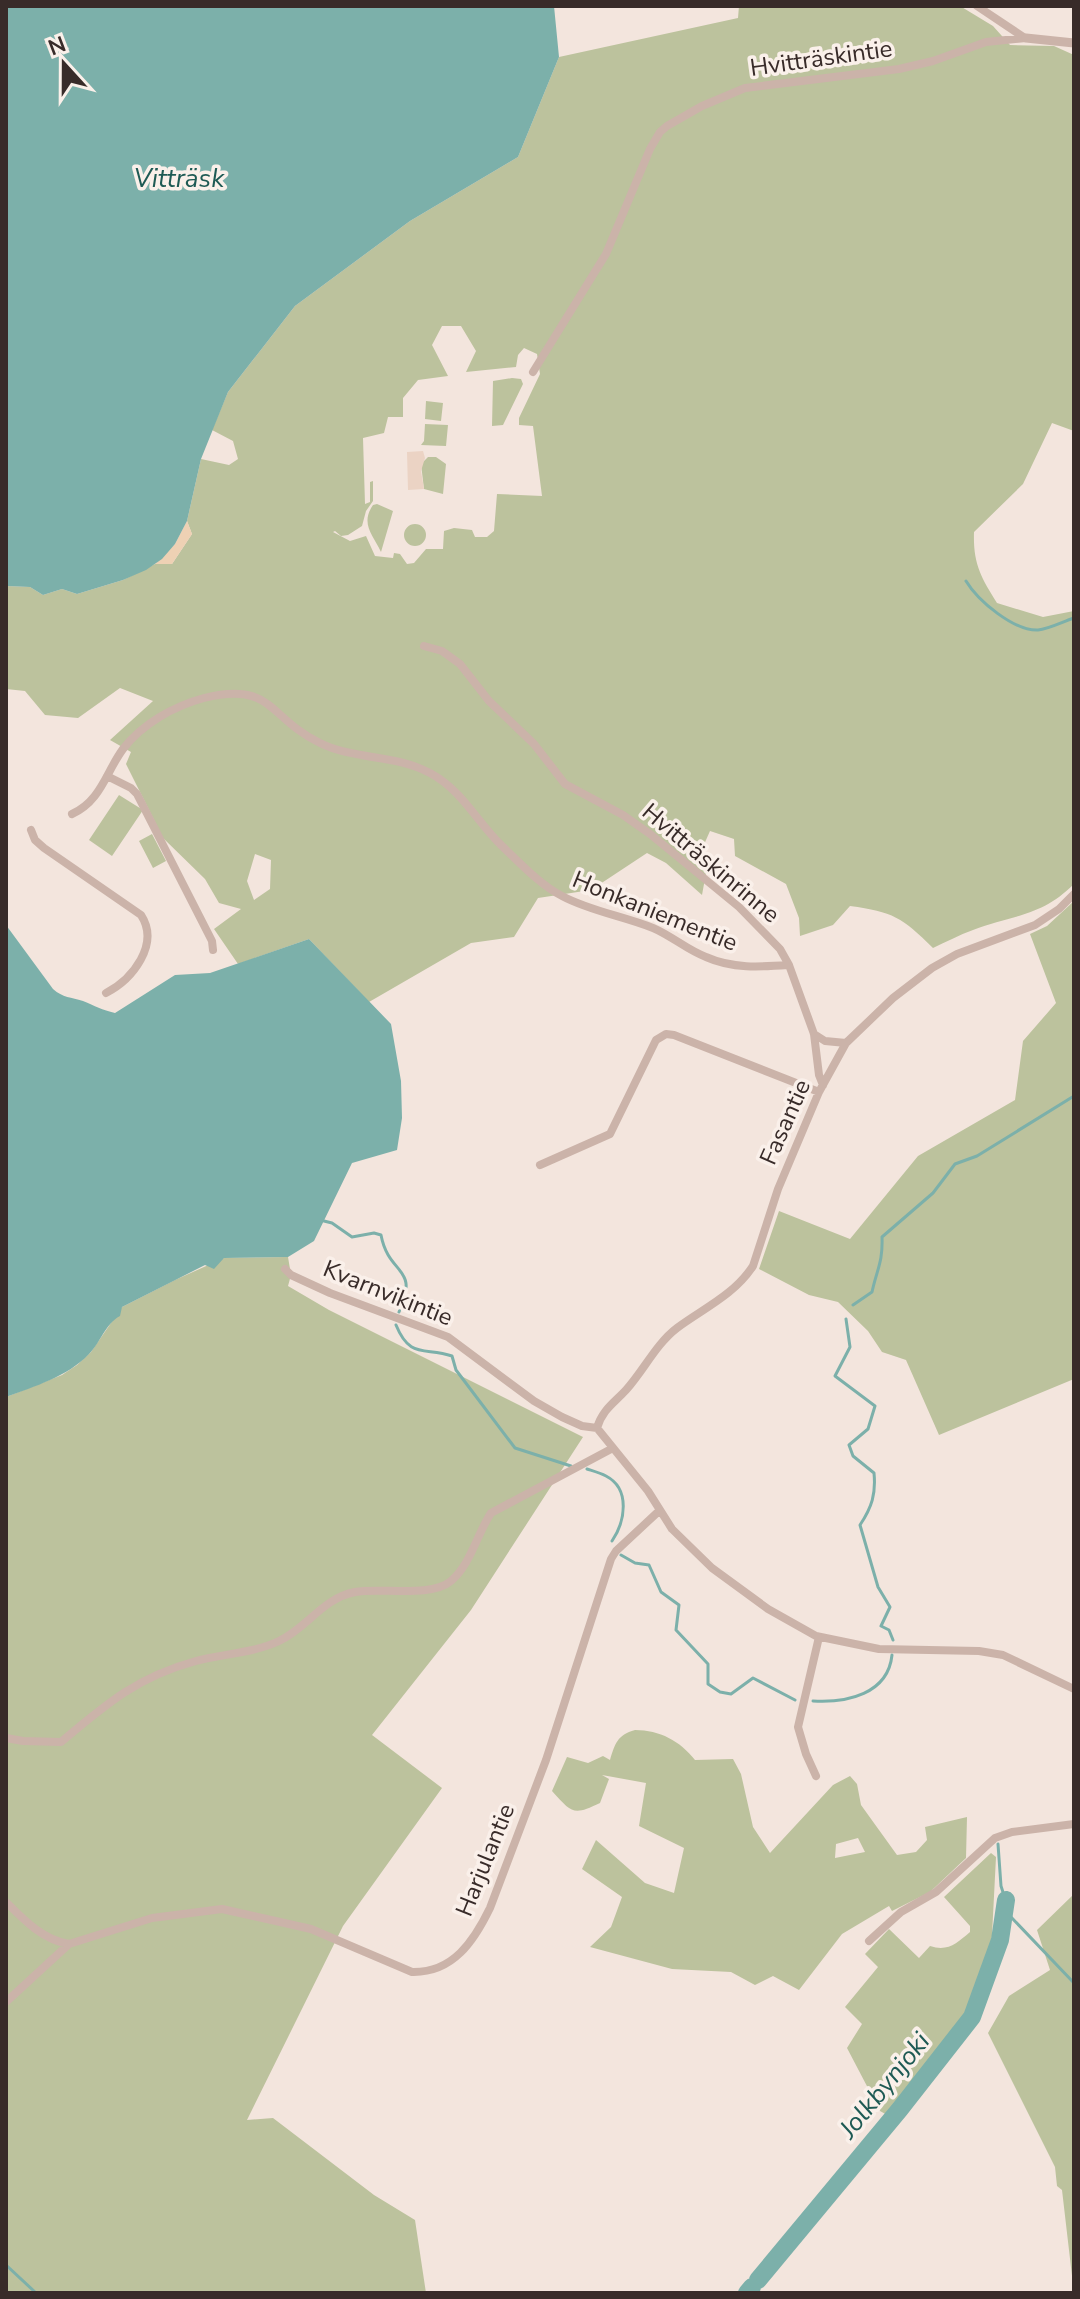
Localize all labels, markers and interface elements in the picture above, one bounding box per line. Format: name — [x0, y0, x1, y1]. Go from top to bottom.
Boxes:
north arrow — [24, 24, 104, 104]
text: N — [44, 29, 70, 63]
street label: Hvitträskintie — [748, 32, 894, 84]
water label: Vitträsk — [134, 161, 225, 196]
street label: Hvitträskinrinne — [635, 796, 787, 930]
street label: Honkaniementie — [568, 863, 742, 959]
street label: Fasantie — [752, 1074, 818, 1170]
street label: Kvarnvikintie — [318, 1252, 458, 1334]
street label: Harjulantie — [448, 1799, 522, 1921]
water label: Jolkbynjoki — [830, 2024, 938, 2147]

